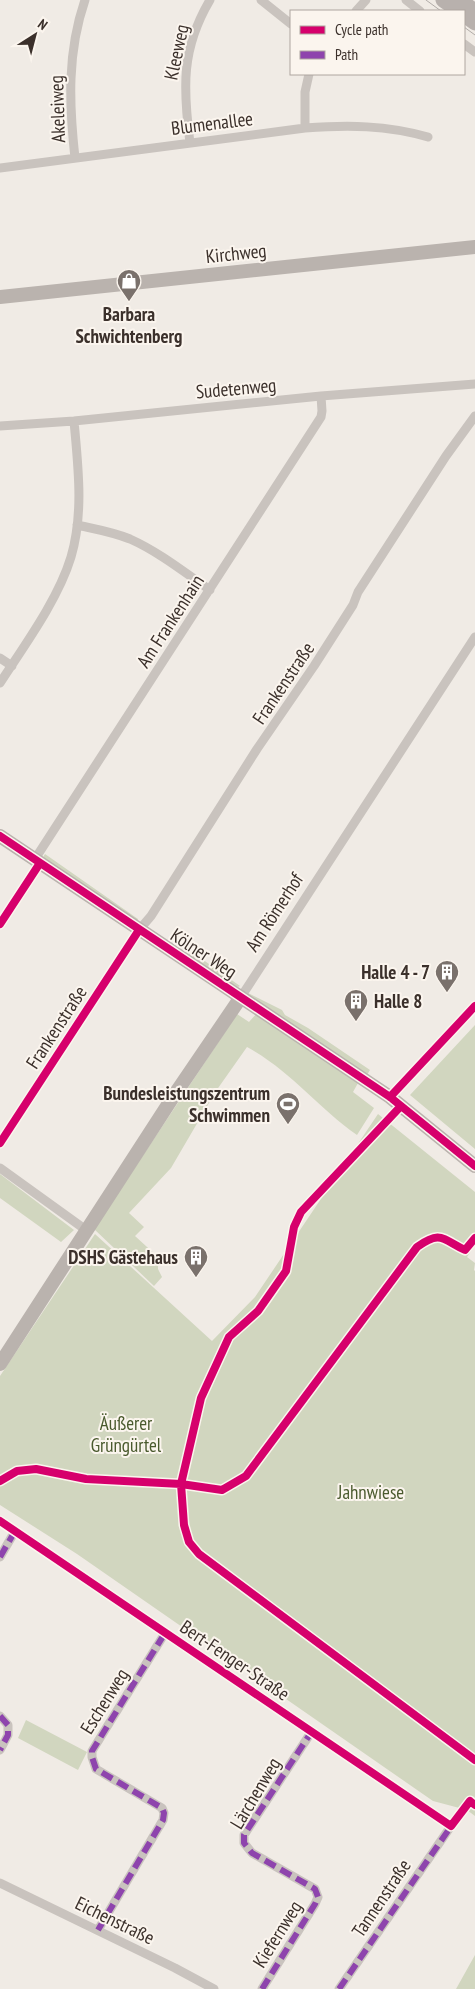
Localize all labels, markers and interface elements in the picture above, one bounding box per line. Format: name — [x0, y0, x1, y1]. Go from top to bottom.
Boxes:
north arrow — [10, 10, 60, 60]
legend — [290, 10, 465, 75]
text: N — [34, 15, 51, 34]
text: Cycle path — [335, 20, 388, 39]
street label: Kleeweg — [158, 22, 194, 82]
text: Path — [335, 45, 358, 64]
street label: Akeleiweg — [44, 75, 70, 143]
street label: Blumenallee — [170, 106, 254, 140]
street label: Kirchweg — [205, 238, 267, 268]
shop icon: Barbara Schwichtenberg — [116, 268, 142, 302]
place label: Barbara Schwichtenberg — [75, 302, 183, 348]
street label: Sudetenweg — [195, 373, 277, 403]
street label: Am Frankenhain — [131, 570, 209, 672]
street label: Frankenstraße — [247, 637, 319, 729]
street label: Am Römerhof — [240, 867, 309, 956]
street label: Kölner Weg — [166, 923, 242, 983]
building icon: Halle 4 - 7 — [434, 959, 460, 993]
place label: Halle 4 - 7 — [361, 960, 430, 984]
street label: Frankenstraße — [20, 981, 92, 1073]
building icon: Halle 8 — [343, 988, 369, 1022]
place label: Halle 8 — [374, 989, 422, 1013]
place label: Bundesleistungszentrum Schwimmen — [103, 1081, 270, 1127]
sports icon: Bundesleistungszentrum Schwimmen — [275, 1091, 301, 1125]
building icon: DSHS Gästehaus — [183, 1244, 209, 1278]
place label: DSHS Gästehaus — [68, 1245, 178, 1269]
park label: Äußerer Grüngürtel — [91, 1411, 162, 1457]
park label: Jahnwiese — [337, 1480, 404, 1504]
street label: Bert-Fenger-Straße — [176, 1615, 294, 1706]
street label: Eschenweg — [75, 1664, 133, 1738]
street label: Lärchenweg — [224, 1753, 286, 1833]
street label: Tannenstraße — [346, 1854, 416, 1942]
street label: Eichenstraße — [71, 1891, 159, 1950]
street label: Kiefernweg — [247, 1896, 307, 1972]

